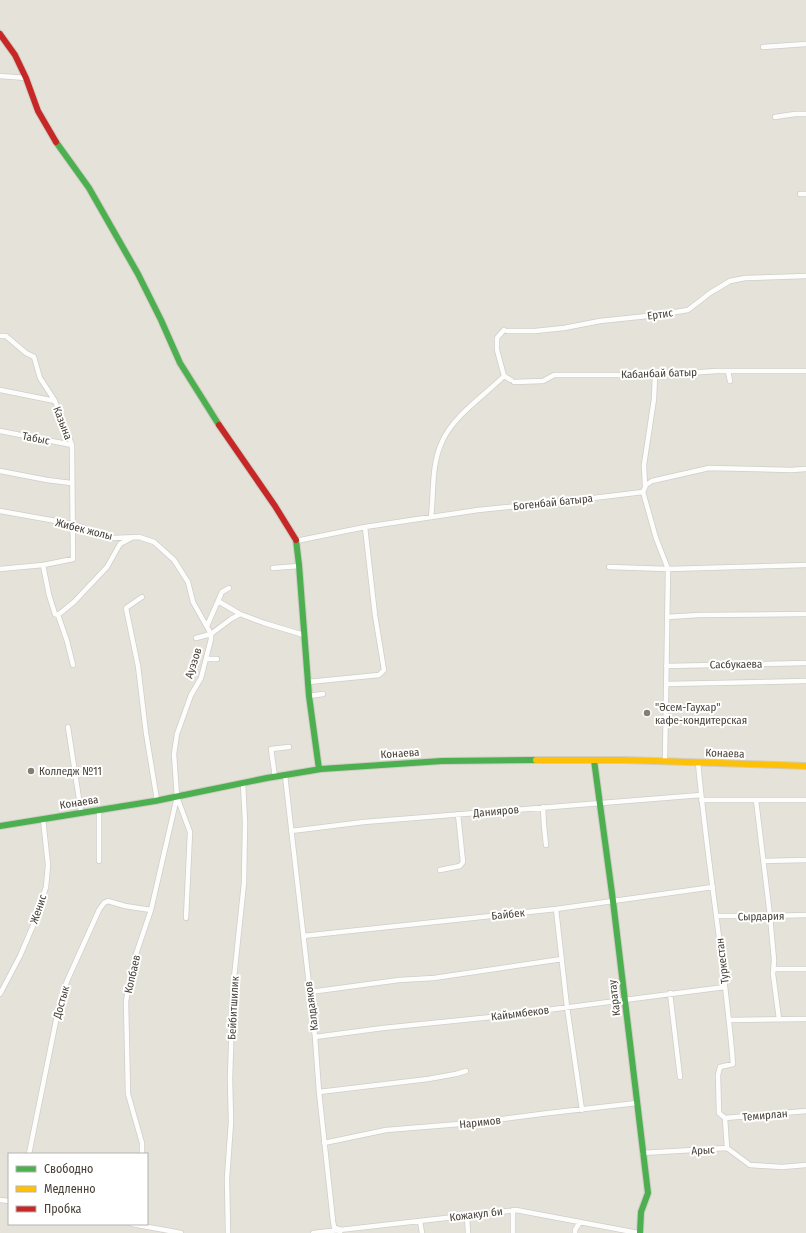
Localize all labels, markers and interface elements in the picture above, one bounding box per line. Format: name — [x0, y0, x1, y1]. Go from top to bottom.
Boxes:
street label: Ертис — [646, 306, 674, 323]
street label: Кабанбай батыр — [621, 366, 697, 381]
street label: Казына — [50, 405, 75, 442]
street label: Табыс — [21, 429, 51, 448]
street label: Богенбай батыра — [513, 492, 594, 513]
street label: Жибек жолы — [54, 516, 114, 543]
street label: Ауэзов — [182, 646, 204, 680]
street label: Сасбукаева — [710, 658, 762, 671]
place label: "Әсем-Гаухар" кафе-кондитерская — [655, 701, 747, 727]
marker: "Әсем-Гаухар" кафе-кондитерская — [642, 708, 652, 718]
street label: Конаева — [380, 746, 420, 761]
street label: Конаева — [705, 746, 745, 761]
place label: Колледж №11 — [39, 765, 102, 778]
marker: Колледж №11 — [26, 766, 36, 776]
street label: Конаева — [59, 793, 99, 812]
street label: Данияров — [472, 803, 519, 820]
street label: Женис — [27, 893, 50, 925]
street label: Байбек — [491, 906, 526, 923]
street label: Сырдария — [738, 910, 784, 923]
street label: Туркестан — [713, 937, 732, 985]
street label: Копбаев — [122, 953, 143, 995]
street label: Бейбитшилик — [225, 975, 242, 1040]
street label: Каратау — [606, 979, 623, 1017]
street label: Калдаяков — [302, 981, 321, 1031]
street label: Достык — [50, 983, 73, 1021]
street label: Кайымбеков — [490, 1003, 550, 1024]
street label: Темирлан — [742, 1107, 788, 1124]
street label: Наримов — [459, 1114, 502, 1131]
street label: Арыс — [691, 1143, 715, 1158]
legend — [8, 1153, 148, 1225]
text: Свободно — [44, 1162, 93, 1176]
text: Медленно — [44, 1182, 96, 1196]
text: Пробка — [44, 1202, 82, 1216]
street label: Кожакул би — [449, 1205, 503, 1224]

